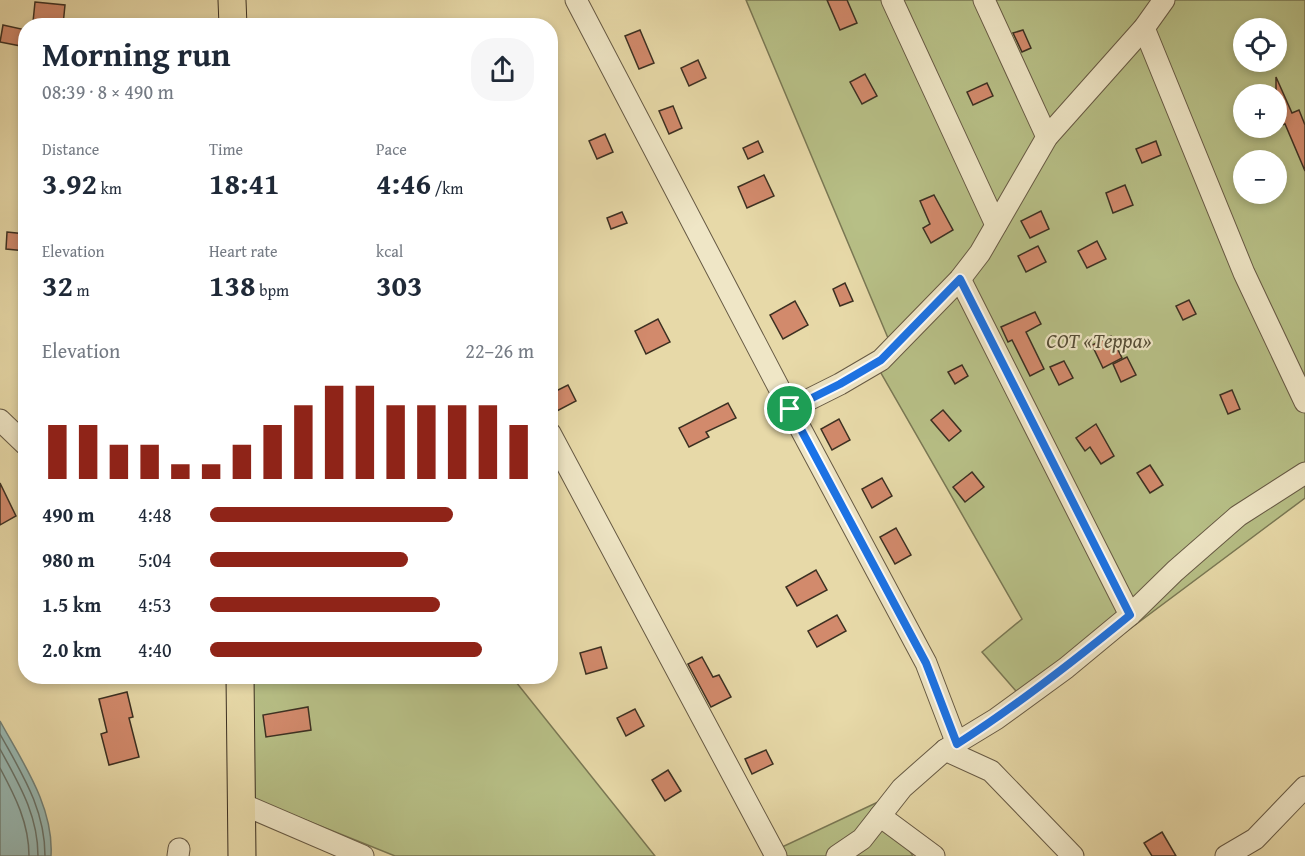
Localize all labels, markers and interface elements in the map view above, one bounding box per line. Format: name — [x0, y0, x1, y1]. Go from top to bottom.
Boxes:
map controls — [1233, 18, 1287, 204]
button: locate — [1233, 18, 1287, 72]
text: Morning run — [42, 30, 231, 78]
button: share — [471, 38, 534, 101]
text: 08:39 · 8 × 490 m — [42, 77, 174, 106]
button: + — [1233, 84, 1287, 138]
text: Distance — [42, 137, 99, 161]
text: Time — [209, 137, 243, 161]
text: Pace — [376, 137, 407, 161]
button: − — [1233, 150, 1287, 204]
text: 3.92 — [42, 161, 97, 205]
text: 18:41 — [209, 161, 280, 205]
text: 4:46 — [376, 161, 431, 205]
text: km — [97, 176, 122, 200]
text: /km — [431, 176, 463, 200]
text: Elevation — [42, 239, 105, 263]
text: Heart rate — [209, 239, 278, 263]
text: kcal — [376, 239, 403, 263]
text: 32 — [42, 263, 73, 307]
text: 138 — [209, 263, 256, 307]
text: 303 — [376, 263, 423, 307]
text: m — [73, 278, 90, 302]
text: bpm — [256, 278, 289, 302]
park label: СОТ «Терра» — [1046, 325, 1152, 356]
text: Elevation — [42, 336, 120, 365]
text: 22–26 m — [465, 336, 534, 365]
pin — [764, 383, 815, 434]
icon: arrive — [773, 392, 806, 425]
text: 490 m — [42, 500, 95, 529]
text: 4:48 — [138, 500, 172, 529]
text: 980 m — [42, 545, 95, 574]
text: 5:04 — [138, 545, 172, 574]
text: 1.5 km — [42, 590, 101, 619]
text: 4:53 — [138, 590, 172, 619]
text: 2.0 km — [42, 635, 101, 664]
text: 4:40 — [138, 635, 172, 664]

